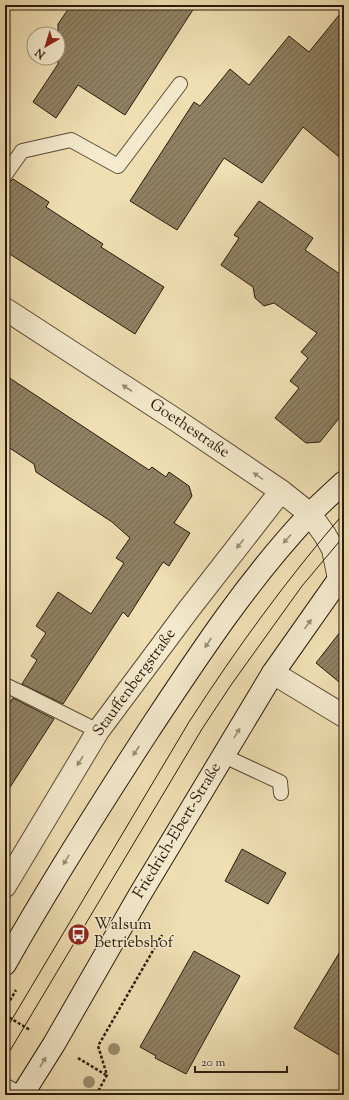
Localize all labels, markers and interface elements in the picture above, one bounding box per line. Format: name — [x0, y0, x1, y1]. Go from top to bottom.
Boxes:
north arrow — [26, 26, 66, 66]
text: N — [32, 44, 50, 63]
one-way arrow — [122, 384, 132, 392]
street label: Goethestraße — [144, 394, 234, 464]
one-way arrow — [253, 472, 264, 480]
one-way arrow — [282, 534, 291, 545]
one-way arrow — [236, 538, 244, 549]
one-way arrow — [304, 619, 312, 629]
street label: Stauffenbergstraße — [88, 624, 182, 742]
one-way arrow — [204, 637, 212, 648]
one-way arrow — [233, 728, 241, 738]
one-way arrow — [132, 745, 139, 757]
one-way arrow — [77, 755, 84, 767]
street label: Friedrich-Ebert-Straße — [128, 759, 228, 903]
one-way arrow — [62, 854, 69, 866]
place label: Walsum Betriebshof — [94, 914, 175, 955]
bus stop icon: Walsum Betriebshof — [66, 921, 92, 947]
scale bar — [195, 1048, 287, 1074]
text: 20 m — [201, 1054, 226, 1072]
one-way arrow — [39, 1057, 47, 1067]

